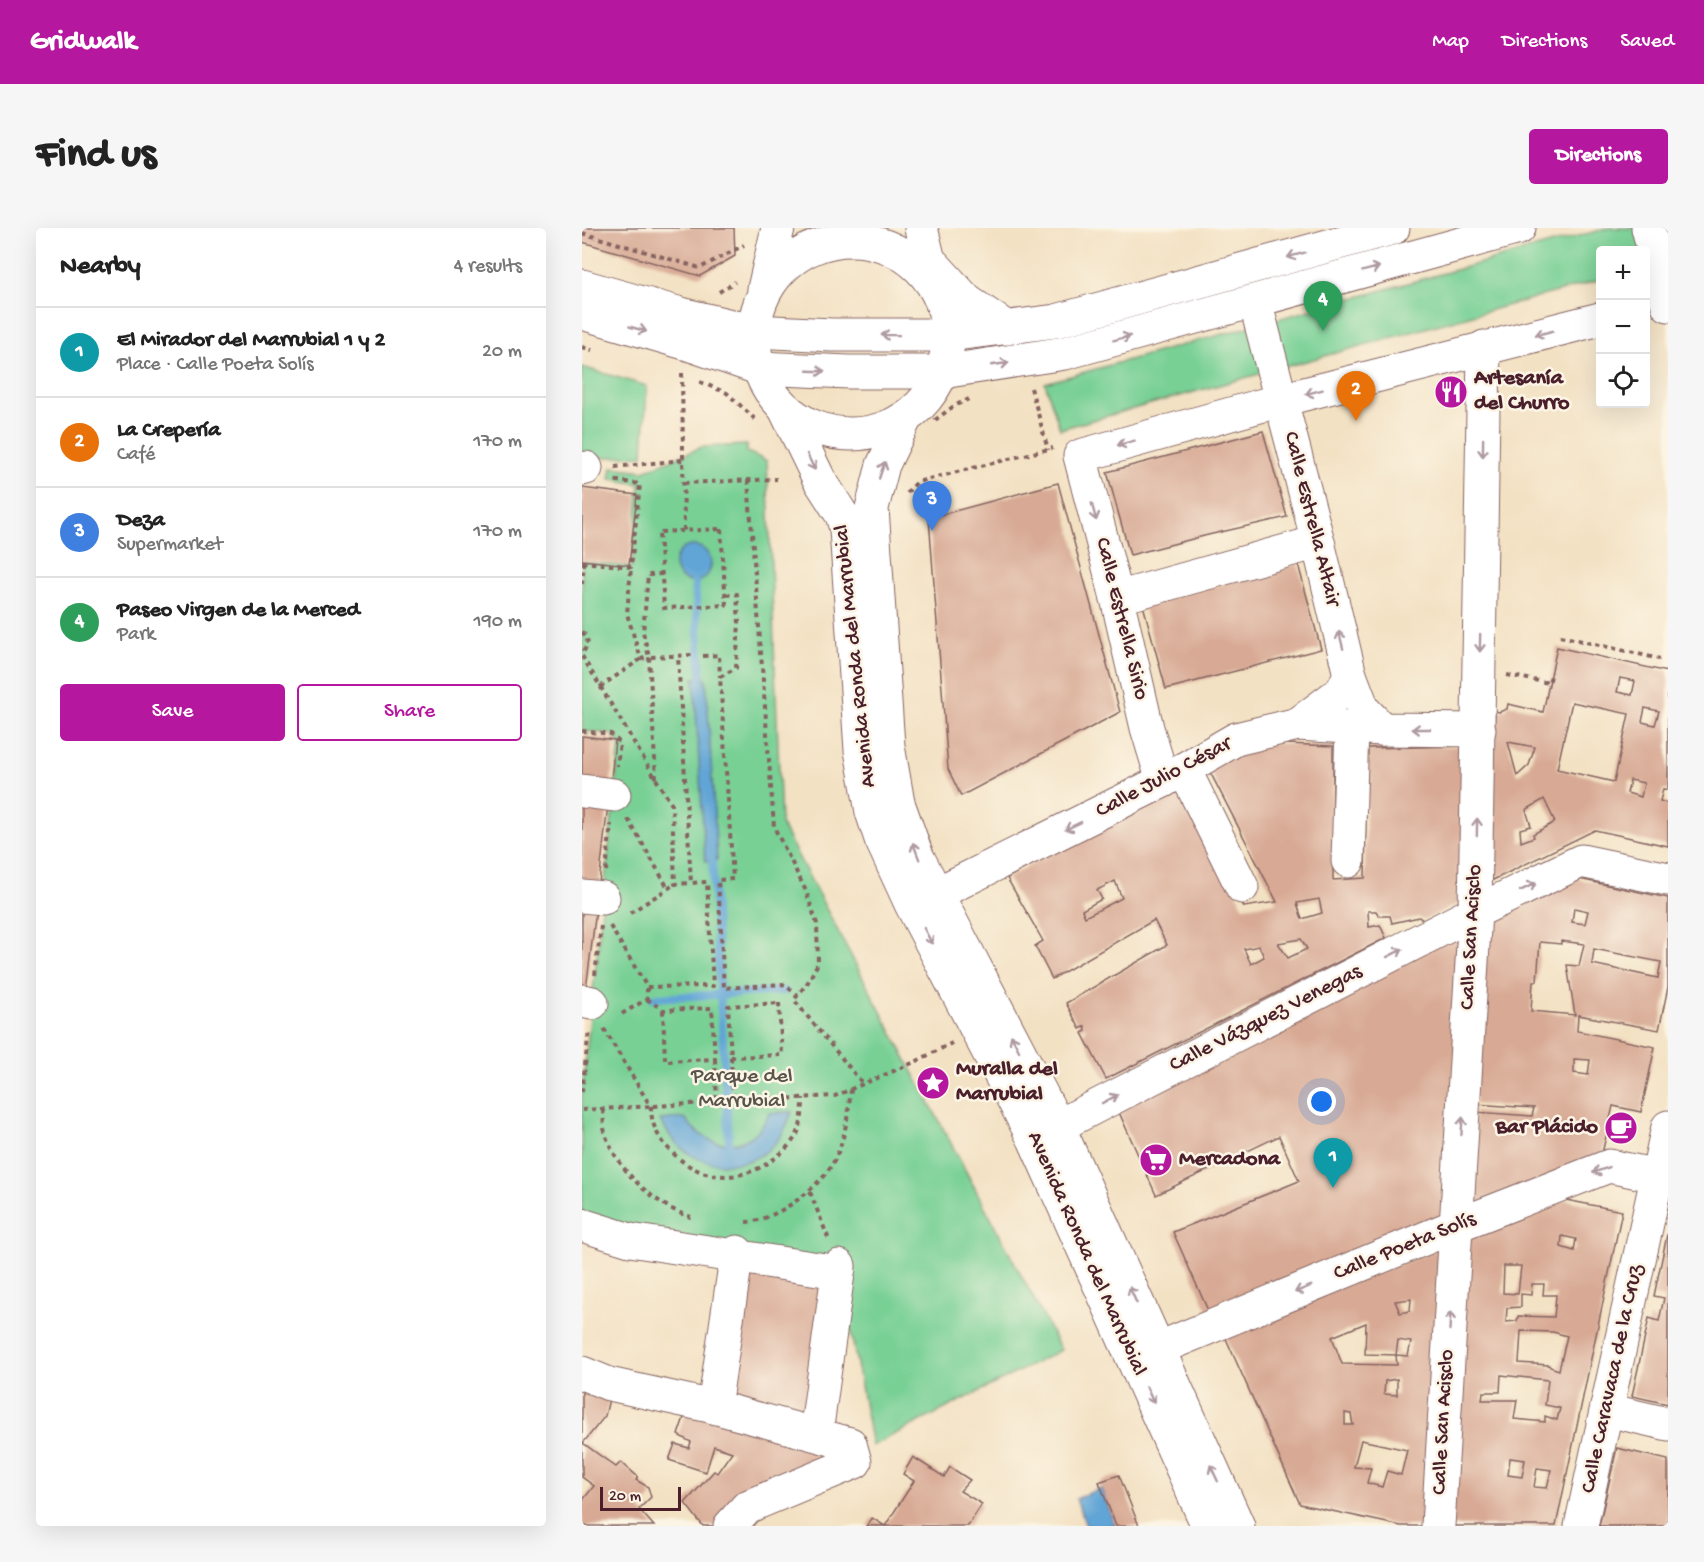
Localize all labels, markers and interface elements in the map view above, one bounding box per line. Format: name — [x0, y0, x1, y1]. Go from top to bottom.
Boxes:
text: Gridwalk — [30, 26, 136, 59]
text: Map — [1432, 30, 1469, 55]
text: Directions — [1502, 30, 1587, 55]
text: Saved — [1620, 30, 1674, 55]
button: Directions — [1529, 129, 1668, 184]
text: Find us — [36, 132, 156, 181]
map controls — [1596, 246, 1650, 408]
button: + — [1596, 246, 1650, 300]
one-way arrow — [1287, 250, 1306, 261]
text: Nearby — [60, 252, 141, 283]
text: 4 results — [454, 256, 522, 279]
one-way arrow — [1361, 263, 1380, 274]
pin: 4 — [1304, 282, 1342, 331]
button: − — [1596, 300, 1650, 354]
one-way arrow — [628, 324, 647, 335]
one-way arrow — [1535, 327, 1554, 339]
text: El Mirador del Marrubial 1 y 2 — [117, 328, 385, 354]
one-way arrow — [880, 329, 900, 341]
one-way arrow — [1112, 331, 1131, 343]
text: 1 — [75, 341, 84, 364]
text: 20 m — [482, 341, 522, 364]
text: Place · Calle Poeta Solís — [117, 354, 314, 377]
button: locate — [1596, 354, 1650, 408]
one-way arrow — [990, 359, 1010, 370]
one-way arrow — [806, 365, 826, 376]
place label: Artesanía del Churro — [1473, 366, 1570, 417]
pin: 2 — [1336, 372, 1376, 421]
restaurant icon: Artesanía del Churro — [1433, 374, 1469, 410]
one-way arrow — [1305, 386, 1324, 398]
text: La Crepería — [117, 418, 221, 444]
street label: Calle Estrella Altair — [1277, 429, 1346, 611]
text: 2 — [75, 431, 84, 454]
text: 170 m — [473, 431, 522, 454]
one-way arrow — [1477, 437, 1489, 457]
one-way arrow — [1117, 438, 1136, 449]
text: Café — [117, 444, 155, 467]
one-way arrow — [805, 452, 817, 470]
one-way arrow — [877, 461, 888, 479]
pin: 3 — [912, 482, 952, 531]
one-way arrow — [1089, 502, 1101, 521]
text: Deza — [117, 508, 165, 534]
text: 3 — [74, 521, 85, 544]
text: 170 m — [473, 521, 522, 544]
street label: Avenida Ronda del Marrubial — [829, 523, 883, 789]
text: Supermarket — [117, 534, 223, 557]
street label: Calle Estrella Sirio — [1088, 535, 1154, 703]
text: Paseo Virgen de la Merced — [117, 598, 360, 624]
text: 4 — [75, 611, 84, 634]
text: 190 m — [474, 611, 522, 634]
text: Park — [117, 624, 155, 647]
one-way arrow — [1335, 631, 1347, 650]
one-way arrow — [1474, 632, 1486, 652]
button: Save — [60, 684, 285, 741]
button: Share — [297, 684, 522, 741]
one-way arrow — [1411, 723, 1431, 735]
street label: Calle Julio César — [1092, 730, 1238, 825]
one-way arrow — [1471, 817, 1483, 837]
one-way arrow — [1064, 820, 1082, 832]
one-way arrow — [909, 842, 920, 861]
street label: Calle San Acisclo — [1455, 864, 1489, 1010]
one-way arrow — [1518, 881, 1536, 893]
one-way arrow — [923, 926, 934, 944]
one-way arrow — [1386, 947, 1404, 958]
street label: Calle Vázquez Venegas — [1165, 959, 1367, 1079]
one-way arrow — [1009, 1034, 1020, 1052]
place label: Muralla del Marrubial — [956, 1057, 1058, 1108]
park label: Parque del Marrubial — [690, 1064, 793, 1115]
place icon: Muralla del Marrubial — [915, 1065, 951, 1101]
your location — [1307, 1087, 1336, 1116]
one-way arrow — [1100, 1093, 1118, 1105]
cafe icon: Bar Plácido — [1603, 1110, 1639, 1146]
place label: Bar Plácido — [1495, 1115, 1599, 1141]
one-way arrow — [1456, 1117, 1467, 1137]
street label: Avenida Ronda del Marrubial — [1020, 1128, 1152, 1380]
pin: 1 — [1314, 1138, 1353, 1188]
supermarket icon: Mercadona — [1138, 1142, 1174, 1178]
place label: Mercadona — [1179, 1147, 1282, 1173]
one-way arrow — [1592, 1165, 1611, 1176]
street label: Calle Poeta Solís — [1330, 1206, 1481, 1287]
street label: Calle Caravaca de la Cruz — [1576, 1261, 1650, 1496]
one-way arrow — [1294, 1284, 1312, 1295]
one-way arrow — [1127, 1287, 1139, 1305]
one-way arrow — [1444, 1311, 1455, 1331]
street label: Calle San Acisclo — [1427, 1349, 1461, 1495]
one-way arrow — [1144, 1385, 1156, 1403]
one-way arrow — [1207, 1464, 1219, 1482]
scale bar — [600, 1484, 681, 1512]
text: 20 m — [609, 1488, 641, 1507]

